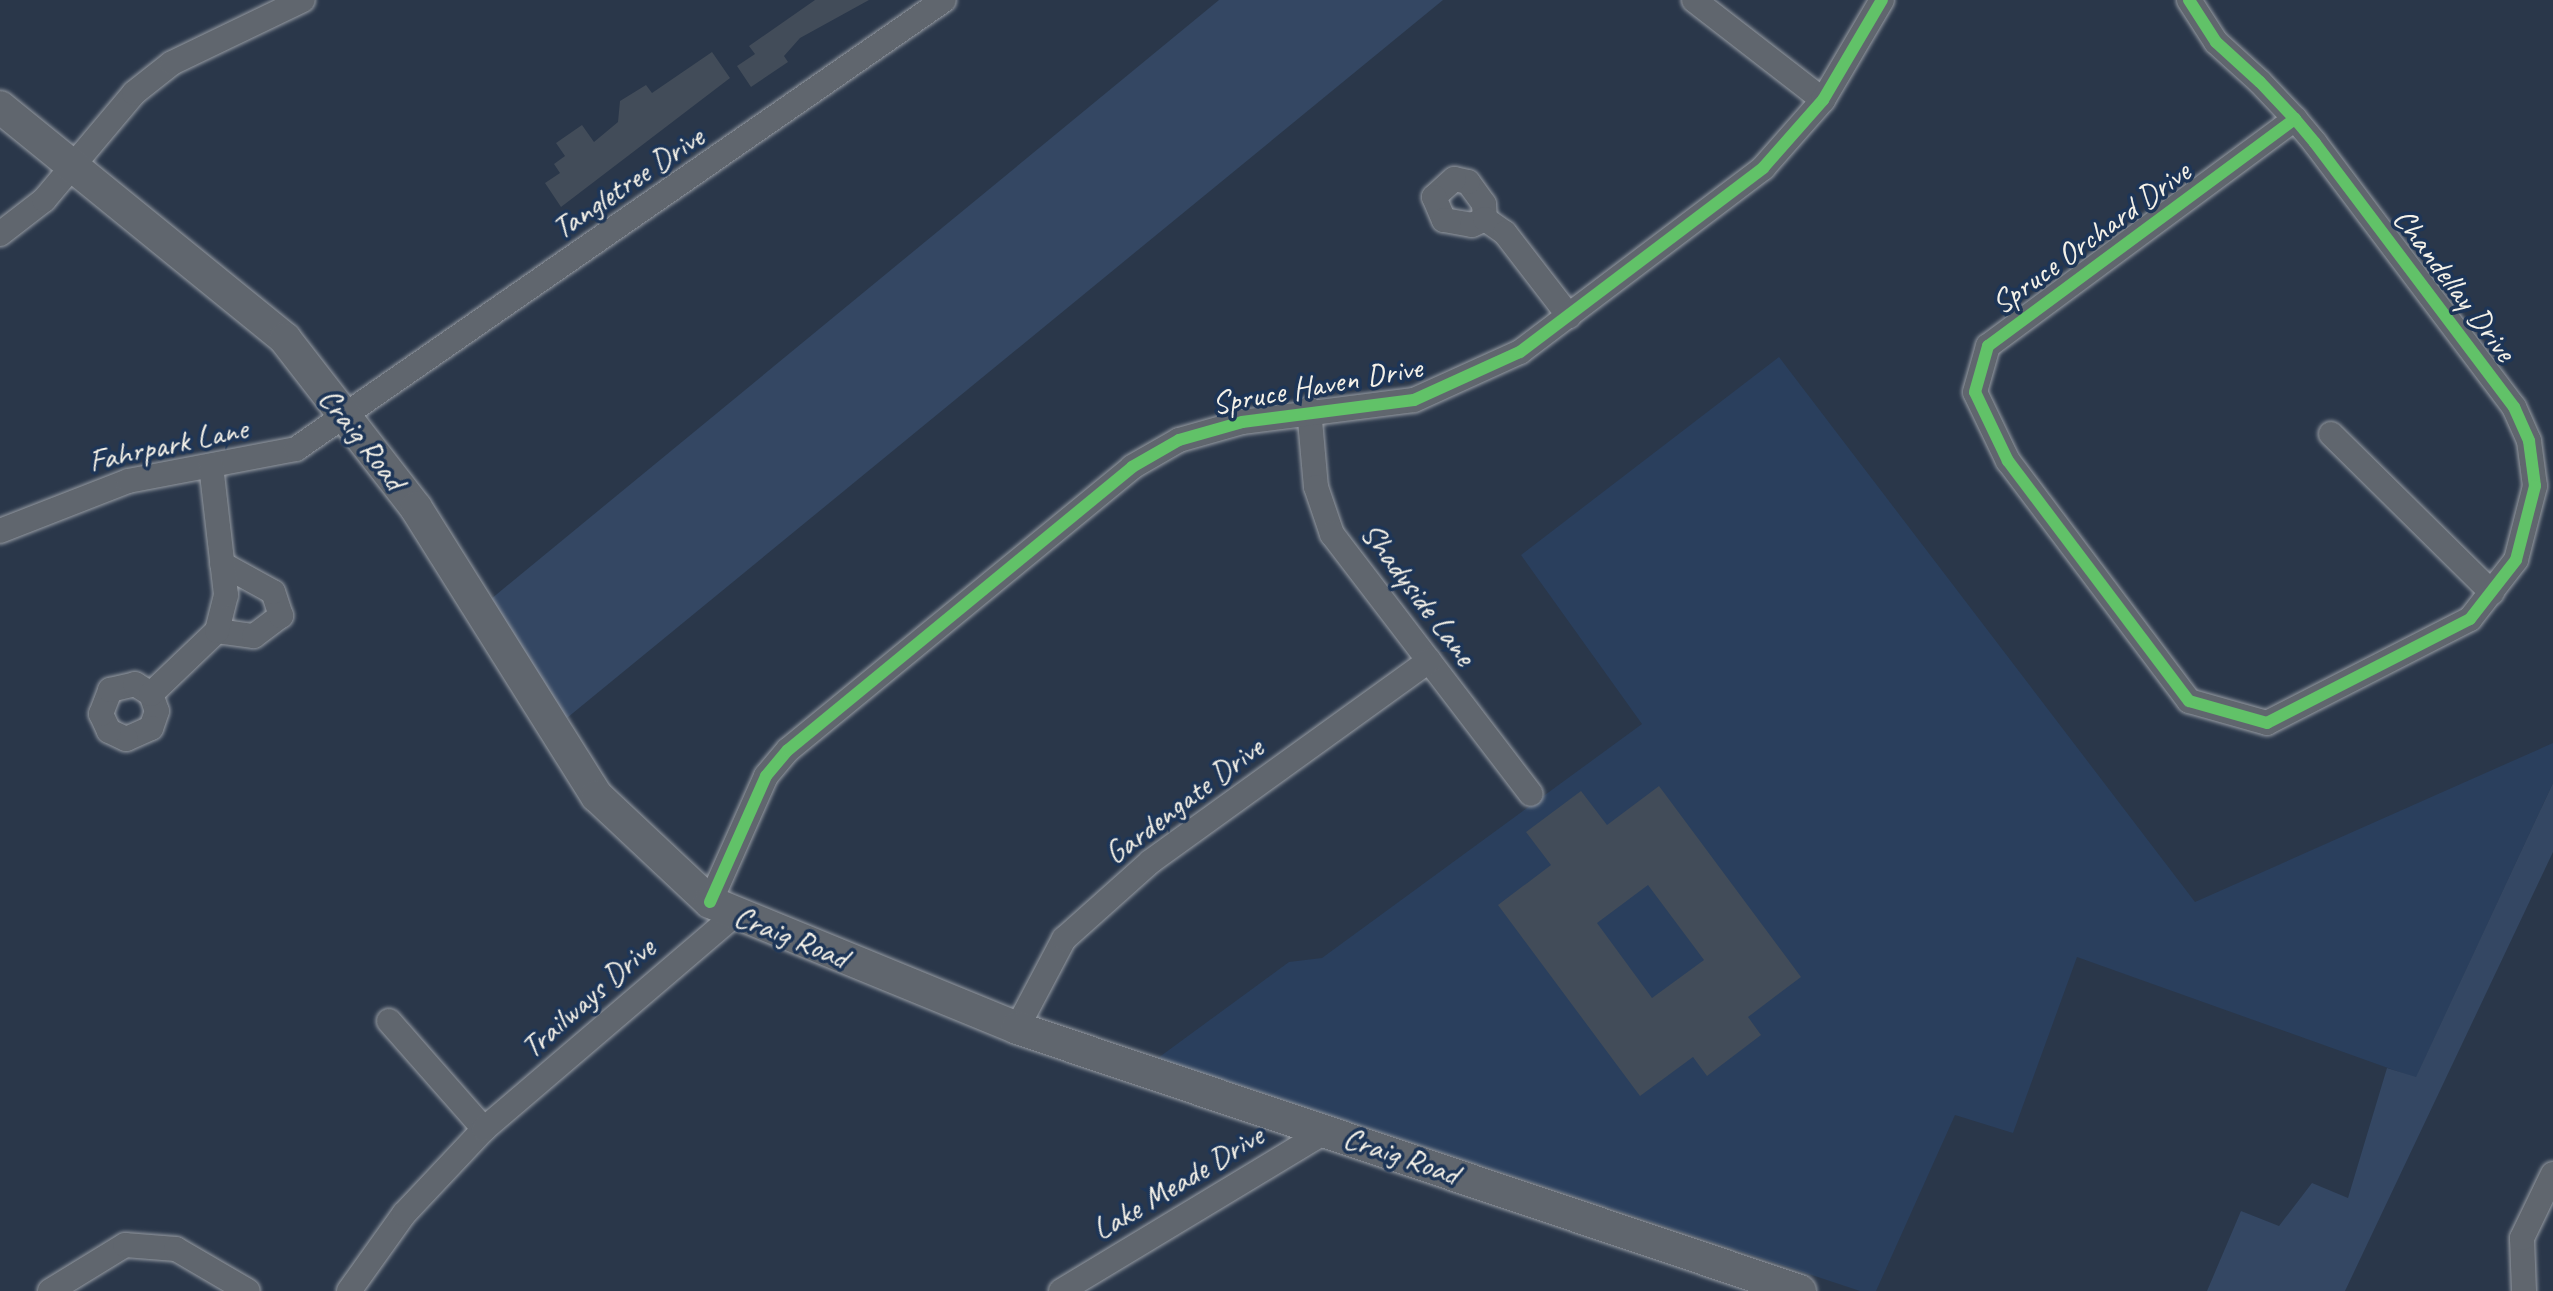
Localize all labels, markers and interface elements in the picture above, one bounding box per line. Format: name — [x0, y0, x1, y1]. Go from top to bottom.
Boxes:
street label: Tangletree Drive — [545, 118, 711, 248]
street label: Spruce Orchard Drive — [1984, 153, 2198, 323]
street label: Chandellay Drive — [2384, 201, 2524, 369]
street label: Spruce Haven Drive — [1209, 349, 1425, 423]
street label: Craig Road — [310, 380, 414, 498]
street label: Fahrpark Lane — [85, 409, 251, 481]
street label: Shadyside Lane — [1352, 515, 1484, 673]
street label: Gardengate Drive — [1097, 729, 1271, 873]
street label: Craig Road — [729, 897, 853, 977]
street label: Trailways Drive — [513, 929, 663, 1067]
street label: Lake Meade Drive — [1086, 1117, 1270, 1249]
street label: Craig Road — [1338, 1118, 1464, 1194]

